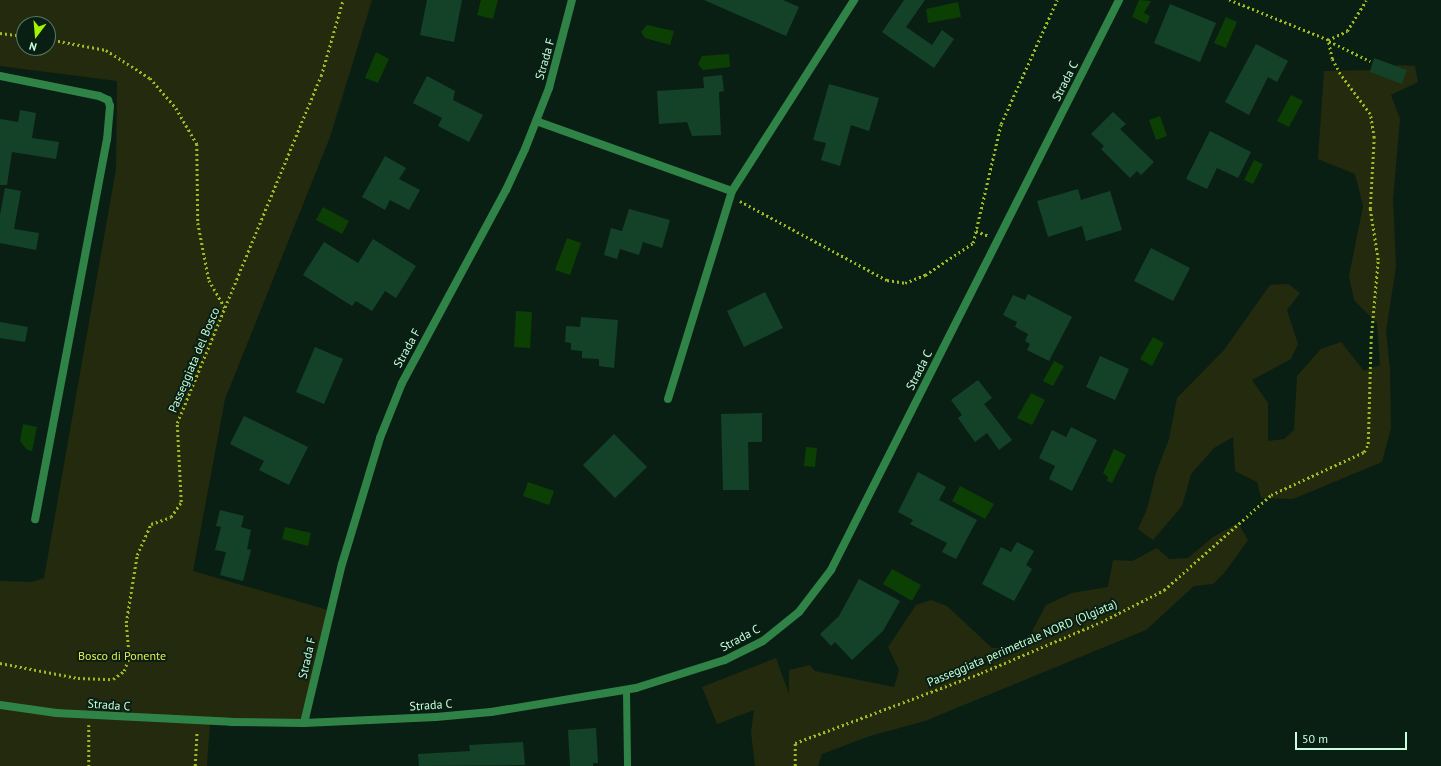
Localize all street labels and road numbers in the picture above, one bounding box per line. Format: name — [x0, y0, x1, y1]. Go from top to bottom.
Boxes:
street label: Strada F — [532, 37, 558, 81]
street label: Strada C — [1049, 59, 1081, 103]
street label: Passeggiata del Bosco — [165, 305, 223, 415]
street label: Strada F — [390, 326, 424, 370]
street label: Strada C — [903, 348, 935, 392]
street label: Passeggiata perimetrale NORD (Olgiata) — [925, 596, 1119, 690]
street label: Strada C — [718, 622, 762, 654]
street label: Strada F — [295, 636, 319, 680]
street label: Strada C — [87, 696, 131, 714]
street label: Strada C — [409, 696, 453, 714]

